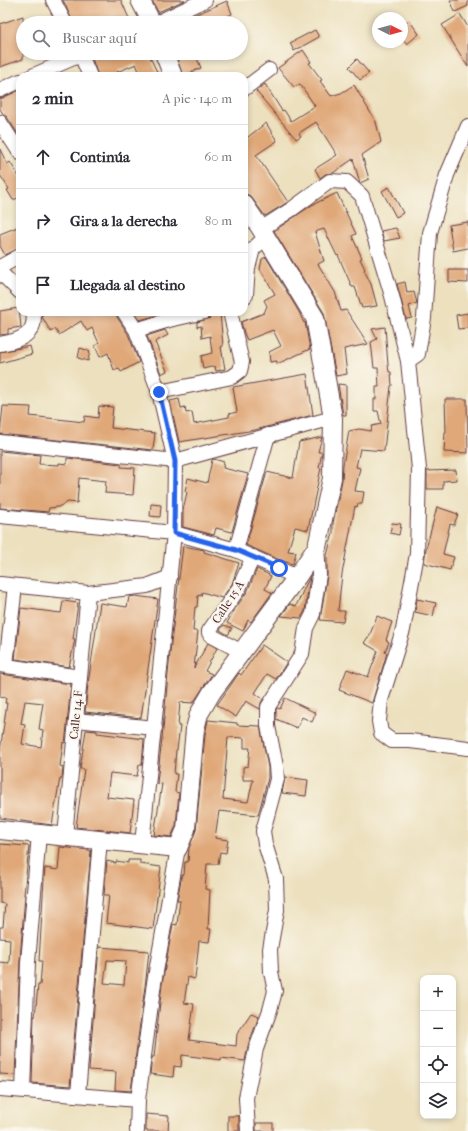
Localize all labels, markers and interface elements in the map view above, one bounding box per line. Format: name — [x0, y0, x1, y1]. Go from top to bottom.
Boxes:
north arrow — [372, 12, 408, 48]
search box — [16, 16, 248, 60]
icon: search — [30, 27, 52, 49]
text: Buscar aquí — [62, 29, 137, 47]
text: 2 min — [32, 88, 73, 108]
text: A pie · 140 m — [162, 91, 232, 106]
icon: ahead — [32, 146, 54, 168]
text: Continúa — [70, 148, 130, 166]
text: 60 m — [204, 149, 232, 164]
icon: right — [32, 210, 54, 232]
text: Gira a la derecha — [70, 212, 177, 230]
text: 80 m — [205, 213, 232, 228]
icon: arrive — [32, 274, 54, 296]
text: Llegada al destino — [70, 276, 185, 294]
route end — [150, 383, 168, 401]
route start — [270, 559, 288, 577]
street label: Calle 15 A — [209, 578, 247, 626]
street label: Calle 14 F — [66, 689, 86, 740]
map controls — [420, 975, 456, 1119]
button: + — [420, 975, 456, 1011]
button: − — [420, 1011, 456, 1047]
button: locate — [420, 1047, 456, 1083]
button: layers — [420, 1083, 456, 1119]

